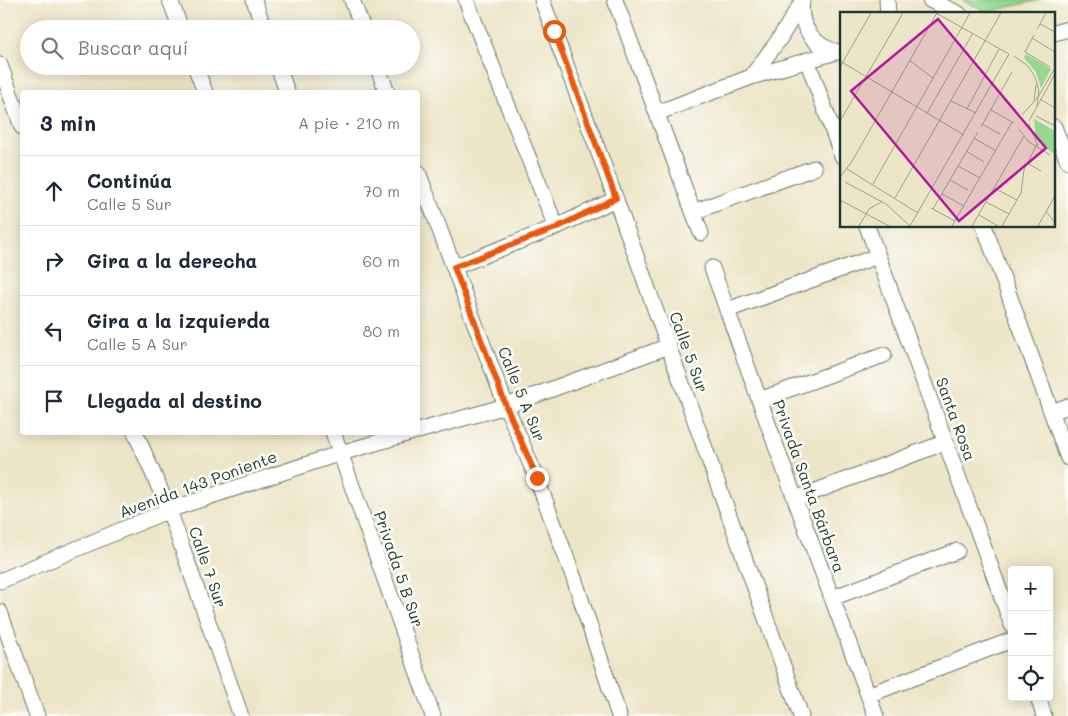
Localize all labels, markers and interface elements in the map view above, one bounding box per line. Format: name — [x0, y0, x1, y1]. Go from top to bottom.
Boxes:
inset map — [840, 12, 1056, 228]
search box — [20, 20, 420, 75]
route start — [543, 20, 566, 43]
icon: search — [38, 34, 66, 62]
text: Buscar aquí — [78, 35, 188, 60]
text: 3 min — [40, 109, 96, 136]
text: A pie · 210 m — [298, 112, 400, 133]
text: Continúa — [87, 168, 172, 193]
icon: ahead — [40, 177, 68, 205]
text: 70 m — [363, 180, 400, 201]
text: Calle 5 Sur — [87, 193, 172, 214]
icon: right — [40, 247, 68, 275]
text: Gira a la derecha — [87, 248, 257, 273]
text: 60 m — [363, 250, 400, 271]
text: Gira a la izquierda — [87, 308, 270, 333]
street label: Calle 5 Sur — [665, 308, 714, 395]
icon: left — [40, 317, 68, 345]
text: 80 m — [363, 320, 400, 341]
text: Calle 5 A Sur — [87, 333, 188, 354]
street label: Calle 5 A Sur — [494, 343, 551, 445]
street label: Santa Rosa — [932, 374, 981, 464]
icon: arrive — [40, 387, 68, 415]
text: Llegada al destino — [87, 388, 262, 413]
street label: Privada Santa Bárbara — [768, 397, 851, 575]
street label: Avenida 143 Poniente — [116, 445, 280, 522]
route end — [526, 467, 549, 490]
street label: Privada 5 B Sur — [370, 508, 429, 630]
street label: Calle 7 Sur — [185, 524, 232, 610]
map controls — [1008, 566, 1053, 701]
button: + — [1008, 566, 1053, 611]
button: − — [1008, 611, 1053, 656]
button: locate — [1008, 656, 1053, 701]

